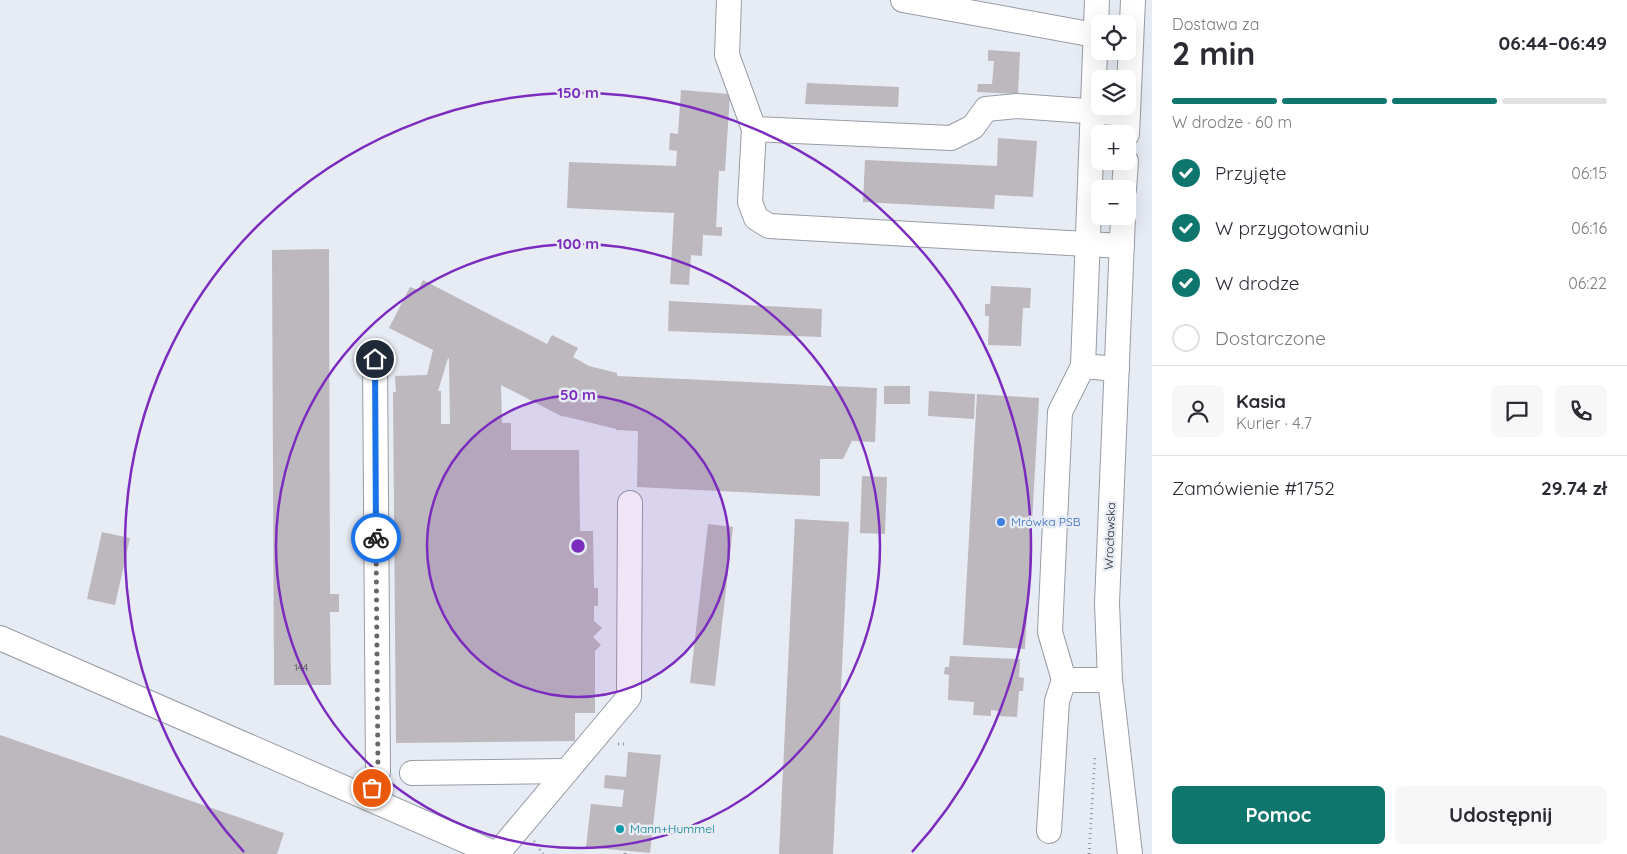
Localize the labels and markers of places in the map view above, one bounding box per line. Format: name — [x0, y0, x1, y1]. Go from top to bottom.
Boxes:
pin — [354, 338, 396, 380]
place label: Mrówka PSB — [1011, 514, 1081, 529]
marker: Mrówka PSB — [995, 516, 1007, 528]
centre of rings — [569, 537, 587, 555]
pin — [351, 767, 393, 809]
place label: Mann+Hummel — [630, 821, 715, 836]
marker: Mann+Hummel — [614, 823, 626, 835]

